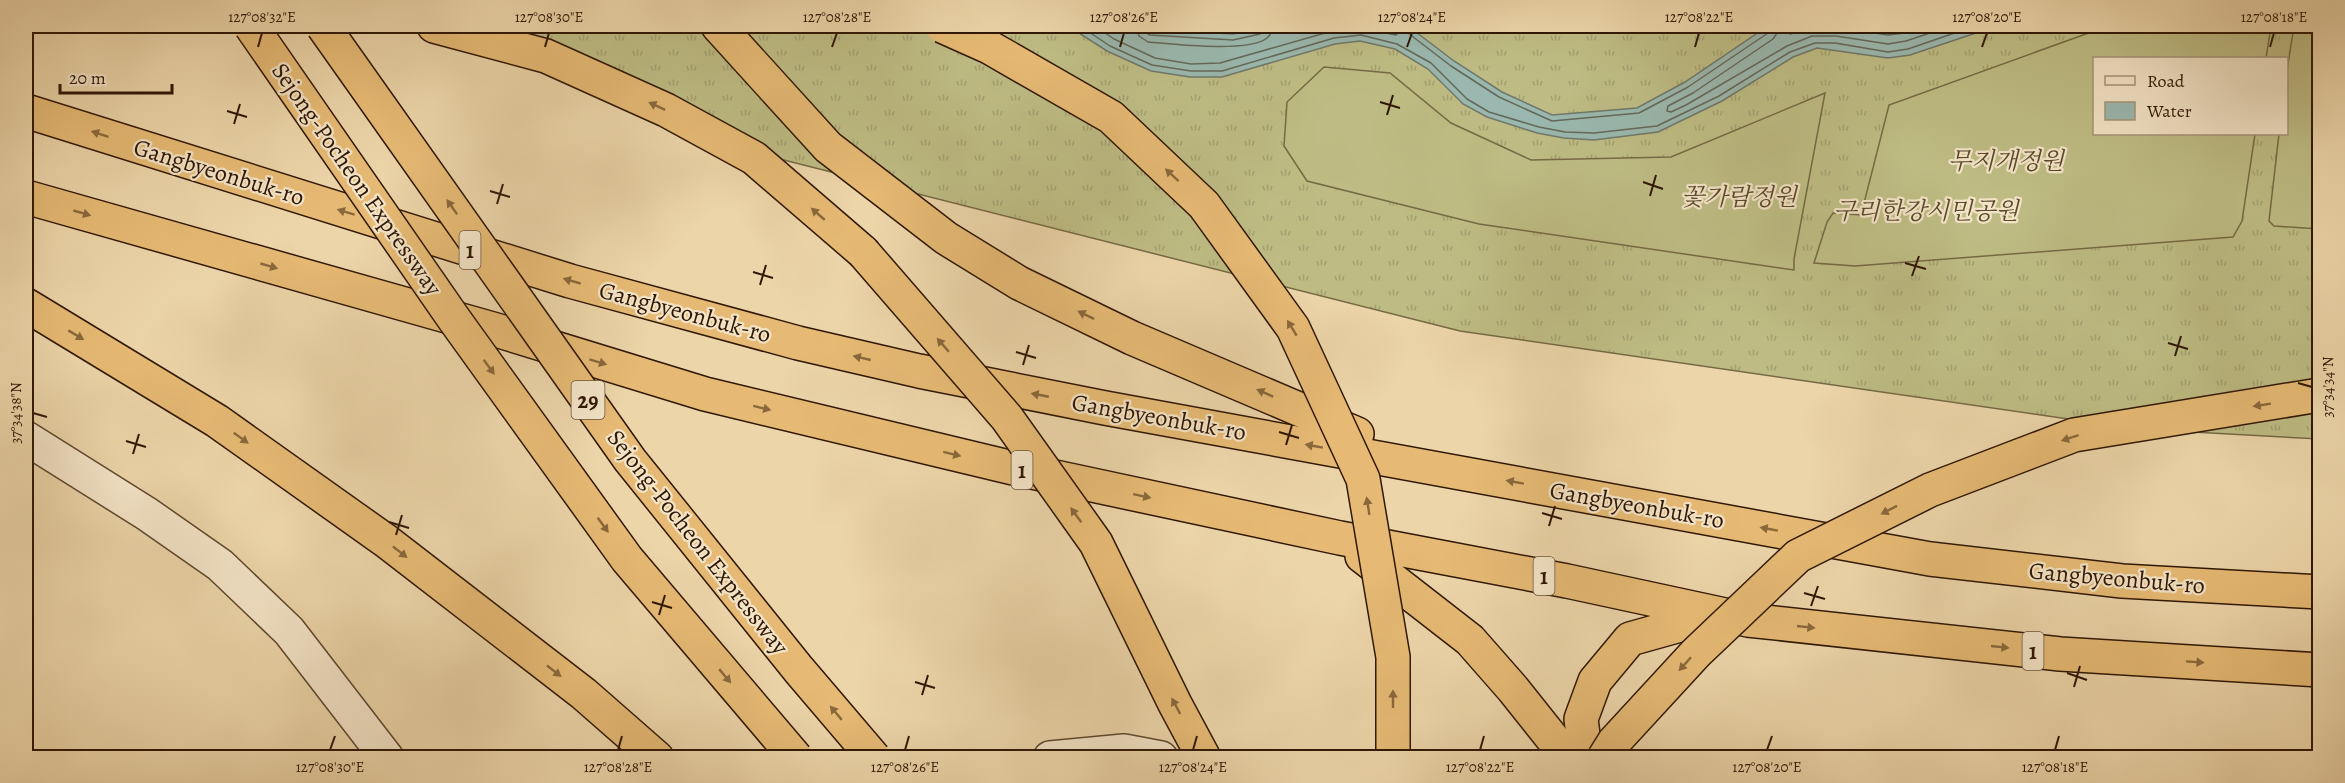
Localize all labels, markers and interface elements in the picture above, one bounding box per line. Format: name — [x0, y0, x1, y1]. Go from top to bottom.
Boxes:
text: 127°08'32"E — [228, 7, 296, 27]
text: 127°08'30"E — [515, 7, 583, 27]
text: 127°08'28"E — [803, 7, 871, 27]
text: 127°08'26"E — [1090, 7, 1158, 27]
text: 127°08'24"E — [1378, 7, 1446, 27]
text: 127°08'22"E — [1665, 7, 1733, 27]
text: 127°08'20"E — [1952, 7, 2022, 27]
text: 127°08'18"E — [2241, 7, 2307, 27]
street label: Sejong-Pocheon Expressway — [264, 56, 450, 302]
scale bar — [60, 57, 172, 95]
legend — [2093, 57, 2288, 135]
text: 20 m — [69, 66, 106, 90]
text: Road — [2147, 69, 2185, 93]
text: Water — [2146, 99, 2192, 123]
one-way arrow — [648, 101, 666, 111]
one-way arrow — [91, 129, 109, 139]
street label: Gangbyeonbuk-ro — [130, 131, 308, 213]
park label: 무지개정원 — [1948, 145, 2066, 177]
one-way arrow — [1165, 168, 1179, 182]
park label: 꽃가람정원 — [1681, 181, 1799, 213]
park label: 구리한강시민공원 — [1833, 195, 2021, 227]
one-way arrow — [447, 199, 458, 215]
one-way arrow — [337, 206, 355, 216]
one-way arrow — [811, 208, 826, 221]
one-way arrow — [73, 209, 91, 218]
road number: 1 — [460, 231, 480, 269]
one-way arrow — [260, 262, 278, 271]
street label: Gangbyeonbuk-ro — [596, 274, 774, 350]
one-way arrow — [563, 276, 581, 285]
one-way arrow — [1077, 311, 1095, 321]
one-way arrow — [1286, 320, 1297, 336]
one-way arrow — [68, 330, 84, 341]
one-way arrow — [937, 337, 950, 353]
one-way arrow — [853, 353, 872, 362]
text: 37°34'34"N — [2318, 356, 2338, 418]
one-way arrow — [589, 357, 607, 367]
one-way arrow — [482, 359, 494, 374]
road number: 29 — [572, 381, 604, 419]
text: 37°34'38"N — [6, 382, 26, 444]
street label: Gangbyeonbuk-ro — [1069, 386, 1249, 448]
one-way arrow — [1255, 388, 1273, 398]
one-way arrow — [1030, 390, 1049, 399]
one-way arrow — [2252, 400, 2271, 409]
one-way arrow — [753, 404, 771, 414]
street label: Sejong-Pocheon Expressway — [600, 423, 796, 661]
one-way arrow — [233, 432, 249, 444]
one-way arrow — [2061, 433, 2079, 443]
one-way arrow — [1305, 441, 1324, 450]
one-way arrow — [942, 449, 961, 459]
road number: 1 — [1012, 451, 1032, 489]
street label: Gangbyeonbuk-ro — [1547, 474, 1727, 536]
one-way arrow — [1506, 477, 1525, 486]
one-way arrow — [1133, 492, 1152, 501]
one-way arrow — [1363, 496, 1372, 515]
one-way arrow — [1880, 505, 1898, 515]
one-way arrow — [1071, 507, 1083, 523]
one-way arrow — [596, 517, 608, 532]
one-way arrow — [1759, 524, 1778, 533]
one-way arrow — [392, 545, 407, 557]
street label: Gangbyeonbuk-ro — [2028, 554, 2206, 602]
road number: 1 — [1534, 557, 1554, 595]
one-way arrow — [1797, 622, 1816, 631]
road number: 1 — [2022, 632, 2044, 670]
one-way arrow — [1991, 643, 2010, 652]
one-way arrow — [1679, 657, 1693, 671]
one-way arrow — [2185, 658, 2204, 667]
one-way arrow — [546, 664, 562, 677]
one-way arrow — [719, 668, 732, 684]
one-way arrow — [1388, 690, 1398, 709]
one-way arrow — [1171, 697, 1181, 714]
one-way arrow — [830, 706, 843, 721]
text: 127°08'30"E — [296, 757, 364, 777]
text: 127°08'28"E — [584, 757, 652, 777]
text: 127°08'26"E — [871, 757, 939, 777]
text: 127°08'24"E — [1159, 757, 1227, 777]
text: 127°08'22"E — [1446, 757, 1514, 777]
text: 127°08'20"E — [1732, 757, 1802, 777]
text: 127°08'18"E — [2022, 757, 2088, 777]

